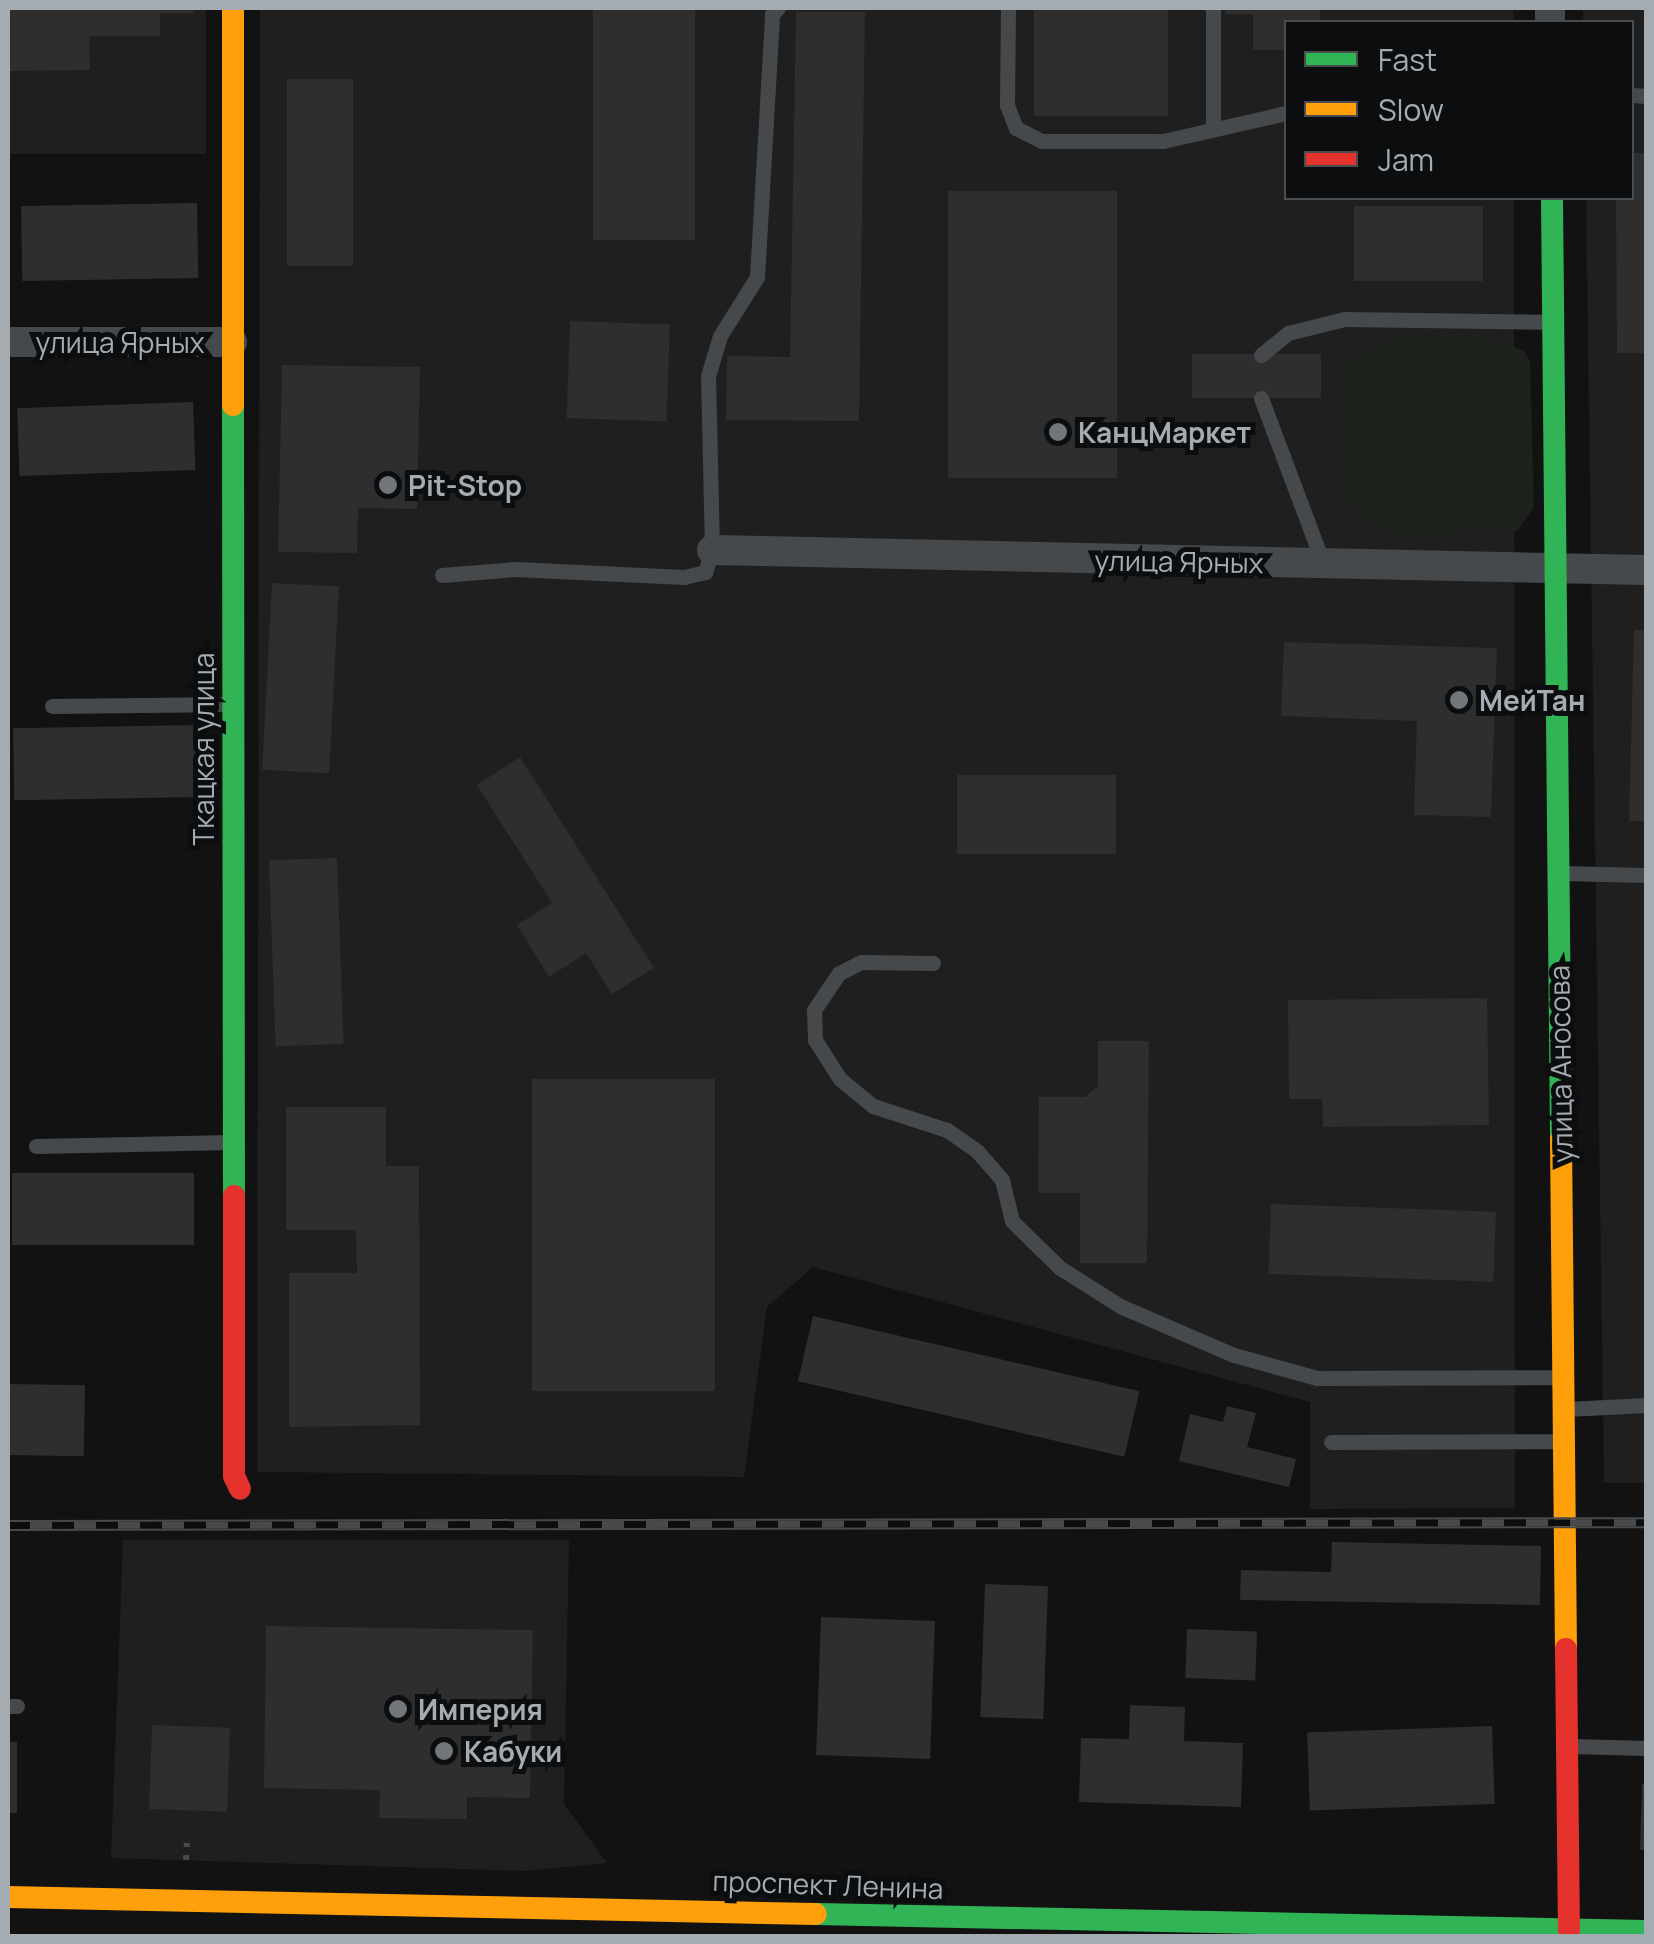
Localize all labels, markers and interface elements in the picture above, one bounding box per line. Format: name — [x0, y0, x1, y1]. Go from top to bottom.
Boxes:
legend — [1284, 20, 1634, 200]
text: Fast — [1378, 39, 1437, 80]
text: Slow — [1378, 89, 1444, 130]
text: Jam — [1378, 139, 1434, 180]
street label: улица Ярных — [36, 325, 204, 359]
place label: КанцМаркет — [1078, 415, 1251, 449]
marker: КанцМаркет — [1047, 421, 1069, 443]
place label: Pit-Stop — [408, 468, 522, 502]
marker: Pit-Stop — [377, 474, 399, 496]
street label: улица Ярных — [1094, 543, 1264, 579]
street label: Ткацкая улица — [186, 652, 220, 846]
place label: МейТан — [1479, 683, 1585, 717]
marker: МейТан — [1448, 689, 1470, 711]
street label: улица Аносова — [1541, 965, 1579, 1163]
place label: Империя — [418, 1692, 543, 1726]
marker: Империя — [387, 1698, 409, 1720]
place label: Кабуки — [464, 1734, 562, 1768]
marker: Кабуки — [433, 1740, 455, 1762]
street label: проспект Ленина — [712, 1863, 944, 1905]

